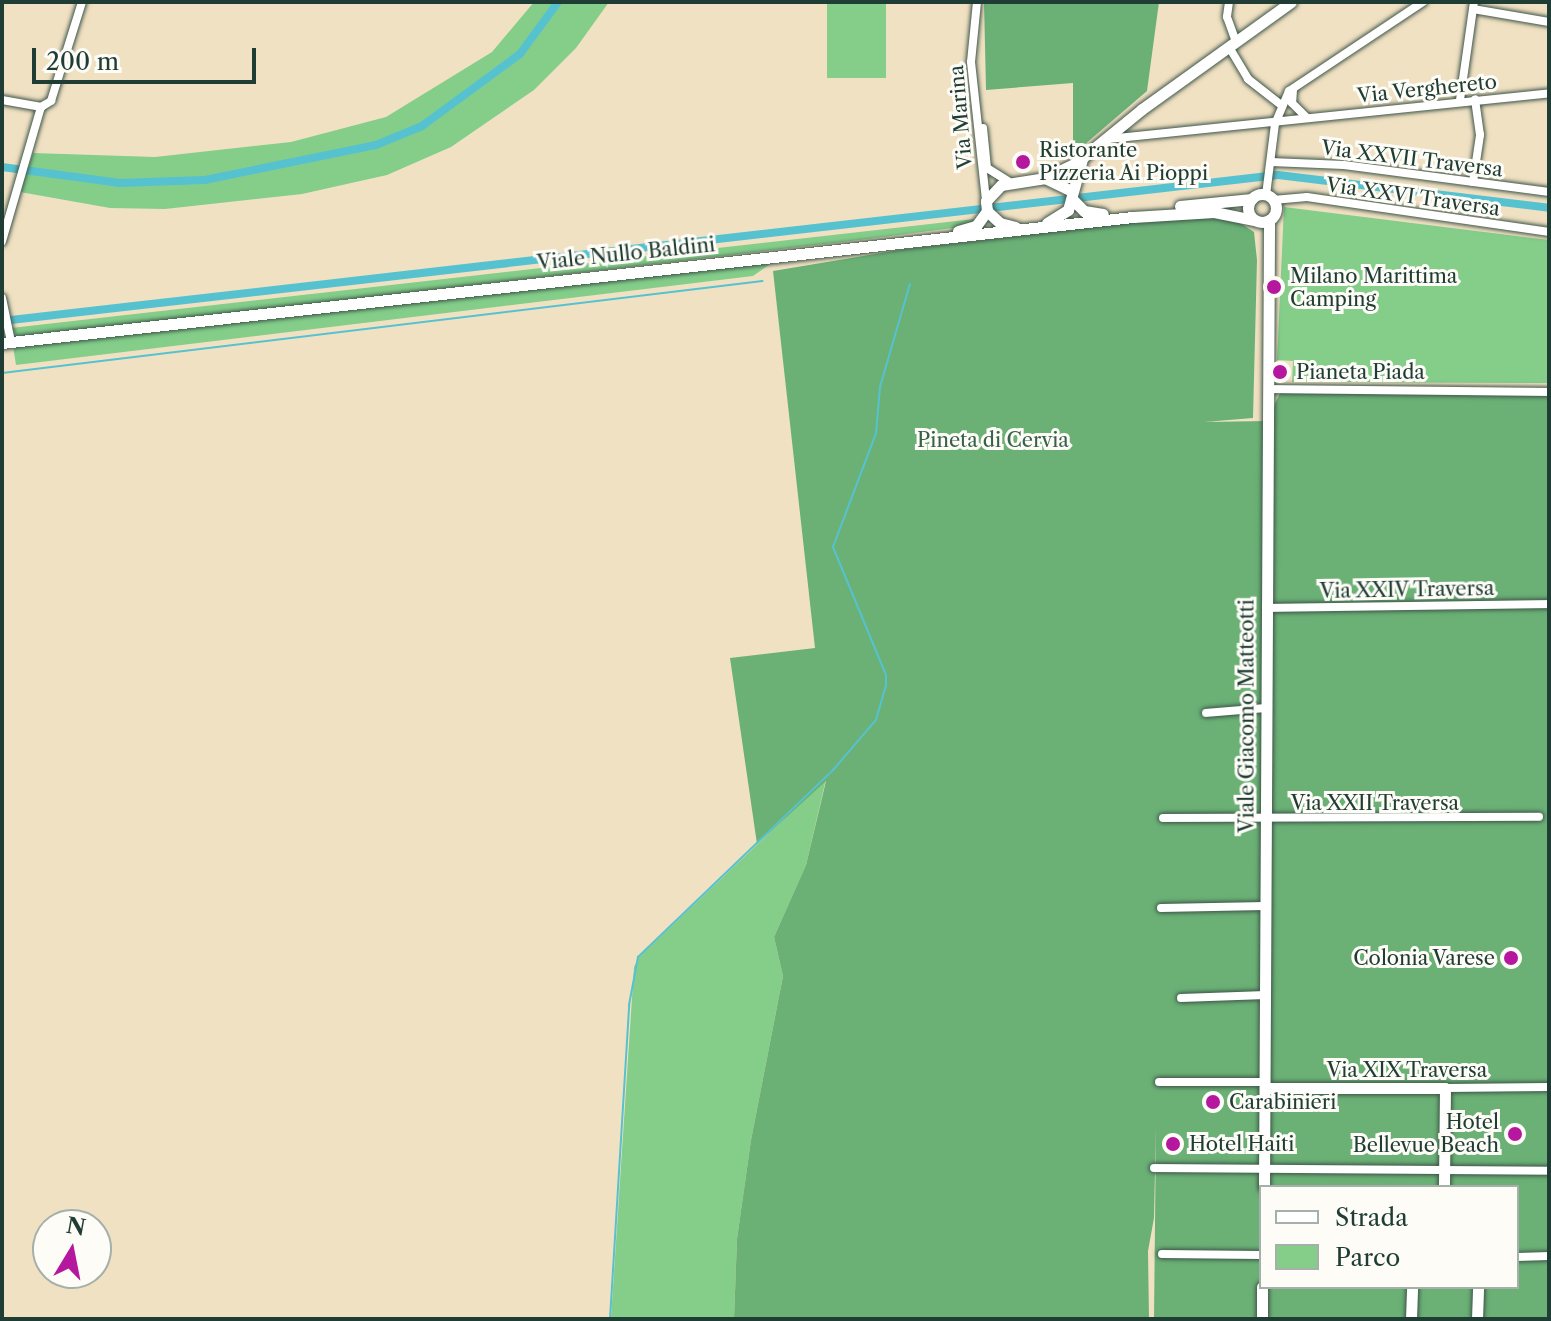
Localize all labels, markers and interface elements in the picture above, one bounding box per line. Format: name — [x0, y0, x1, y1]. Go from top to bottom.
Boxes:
scale bar — [36, 32, 260, 82]
text: 200 m — [46, 47, 119, 76]
street label: Via Marina — [944, 64, 978, 170]
street label: Via Verghereto — [1355, 70, 1499, 108]
street label: Via XXVII Traversa — [1319, 136, 1505, 182]
place label: Ristorante Pizzeria Ai Pioppi — [1039, 138, 1209, 185]
marker: Ristorante Pizzeria Ai Pioppi — [1014, 153, 1032, 171]
street label: Via XXVI Traversa — [1324, 173, 1502, 221]
street label: Viale Nullo Baldini — [536, 233, 716, 275]
place label: Milano Marittima Camping — [1290, 264, 1457, 311]
marker: Milano Marittima Camping — [1265, 278, 1283, 296]
place label: Pianeta Piada — [1296, 360, 1425, 384]
marker: Pianeta Piada — [1271, 363, 1289, 381]
park label: Pineta di Cervia — [917, 428, 1069, 452]
street label: Via XXIV Traversa — [1319, 576, 1495, 604]
street label: Viale Giacomo Matteotti — [1235, 599, 1259, 833]
street label: Via XXII Traversa — [1290, 791, 1460, 815]
place label: Colonia Varese — [1352, 946, 1495, 970]
marker: Colonia Varese — [1502, 949, 1520, 967]
street label: Via XIX Traversa — [1326, 1058, 1488, 1082]
place label: Carabinieri — [1229, 1090, 1336, 1114]
marker: Carabinieri — [1204, 1093, 1222, 1111]
place label: Hotel Bellevue Beach — [1353, 1110, 1499, 1157]
marker: Hotel Bellevue Beach — [1506, 1125, 1524, 1143]
place label: Hotel Haiti — [1189, 1132, 1294, 1156]
marker: Hotel Haiti — [1164, 1135, 1182, 1153]
legend — [1259, 1185, 1519, 1289]
text: Strada — [1335, 1203, 1408, 1232]
north arrow — [32, 1209, 112, 1289]
text: N — [64, 1212, 88, 1242]
text: Parco — [1335, 1243, 1400, 1272]

